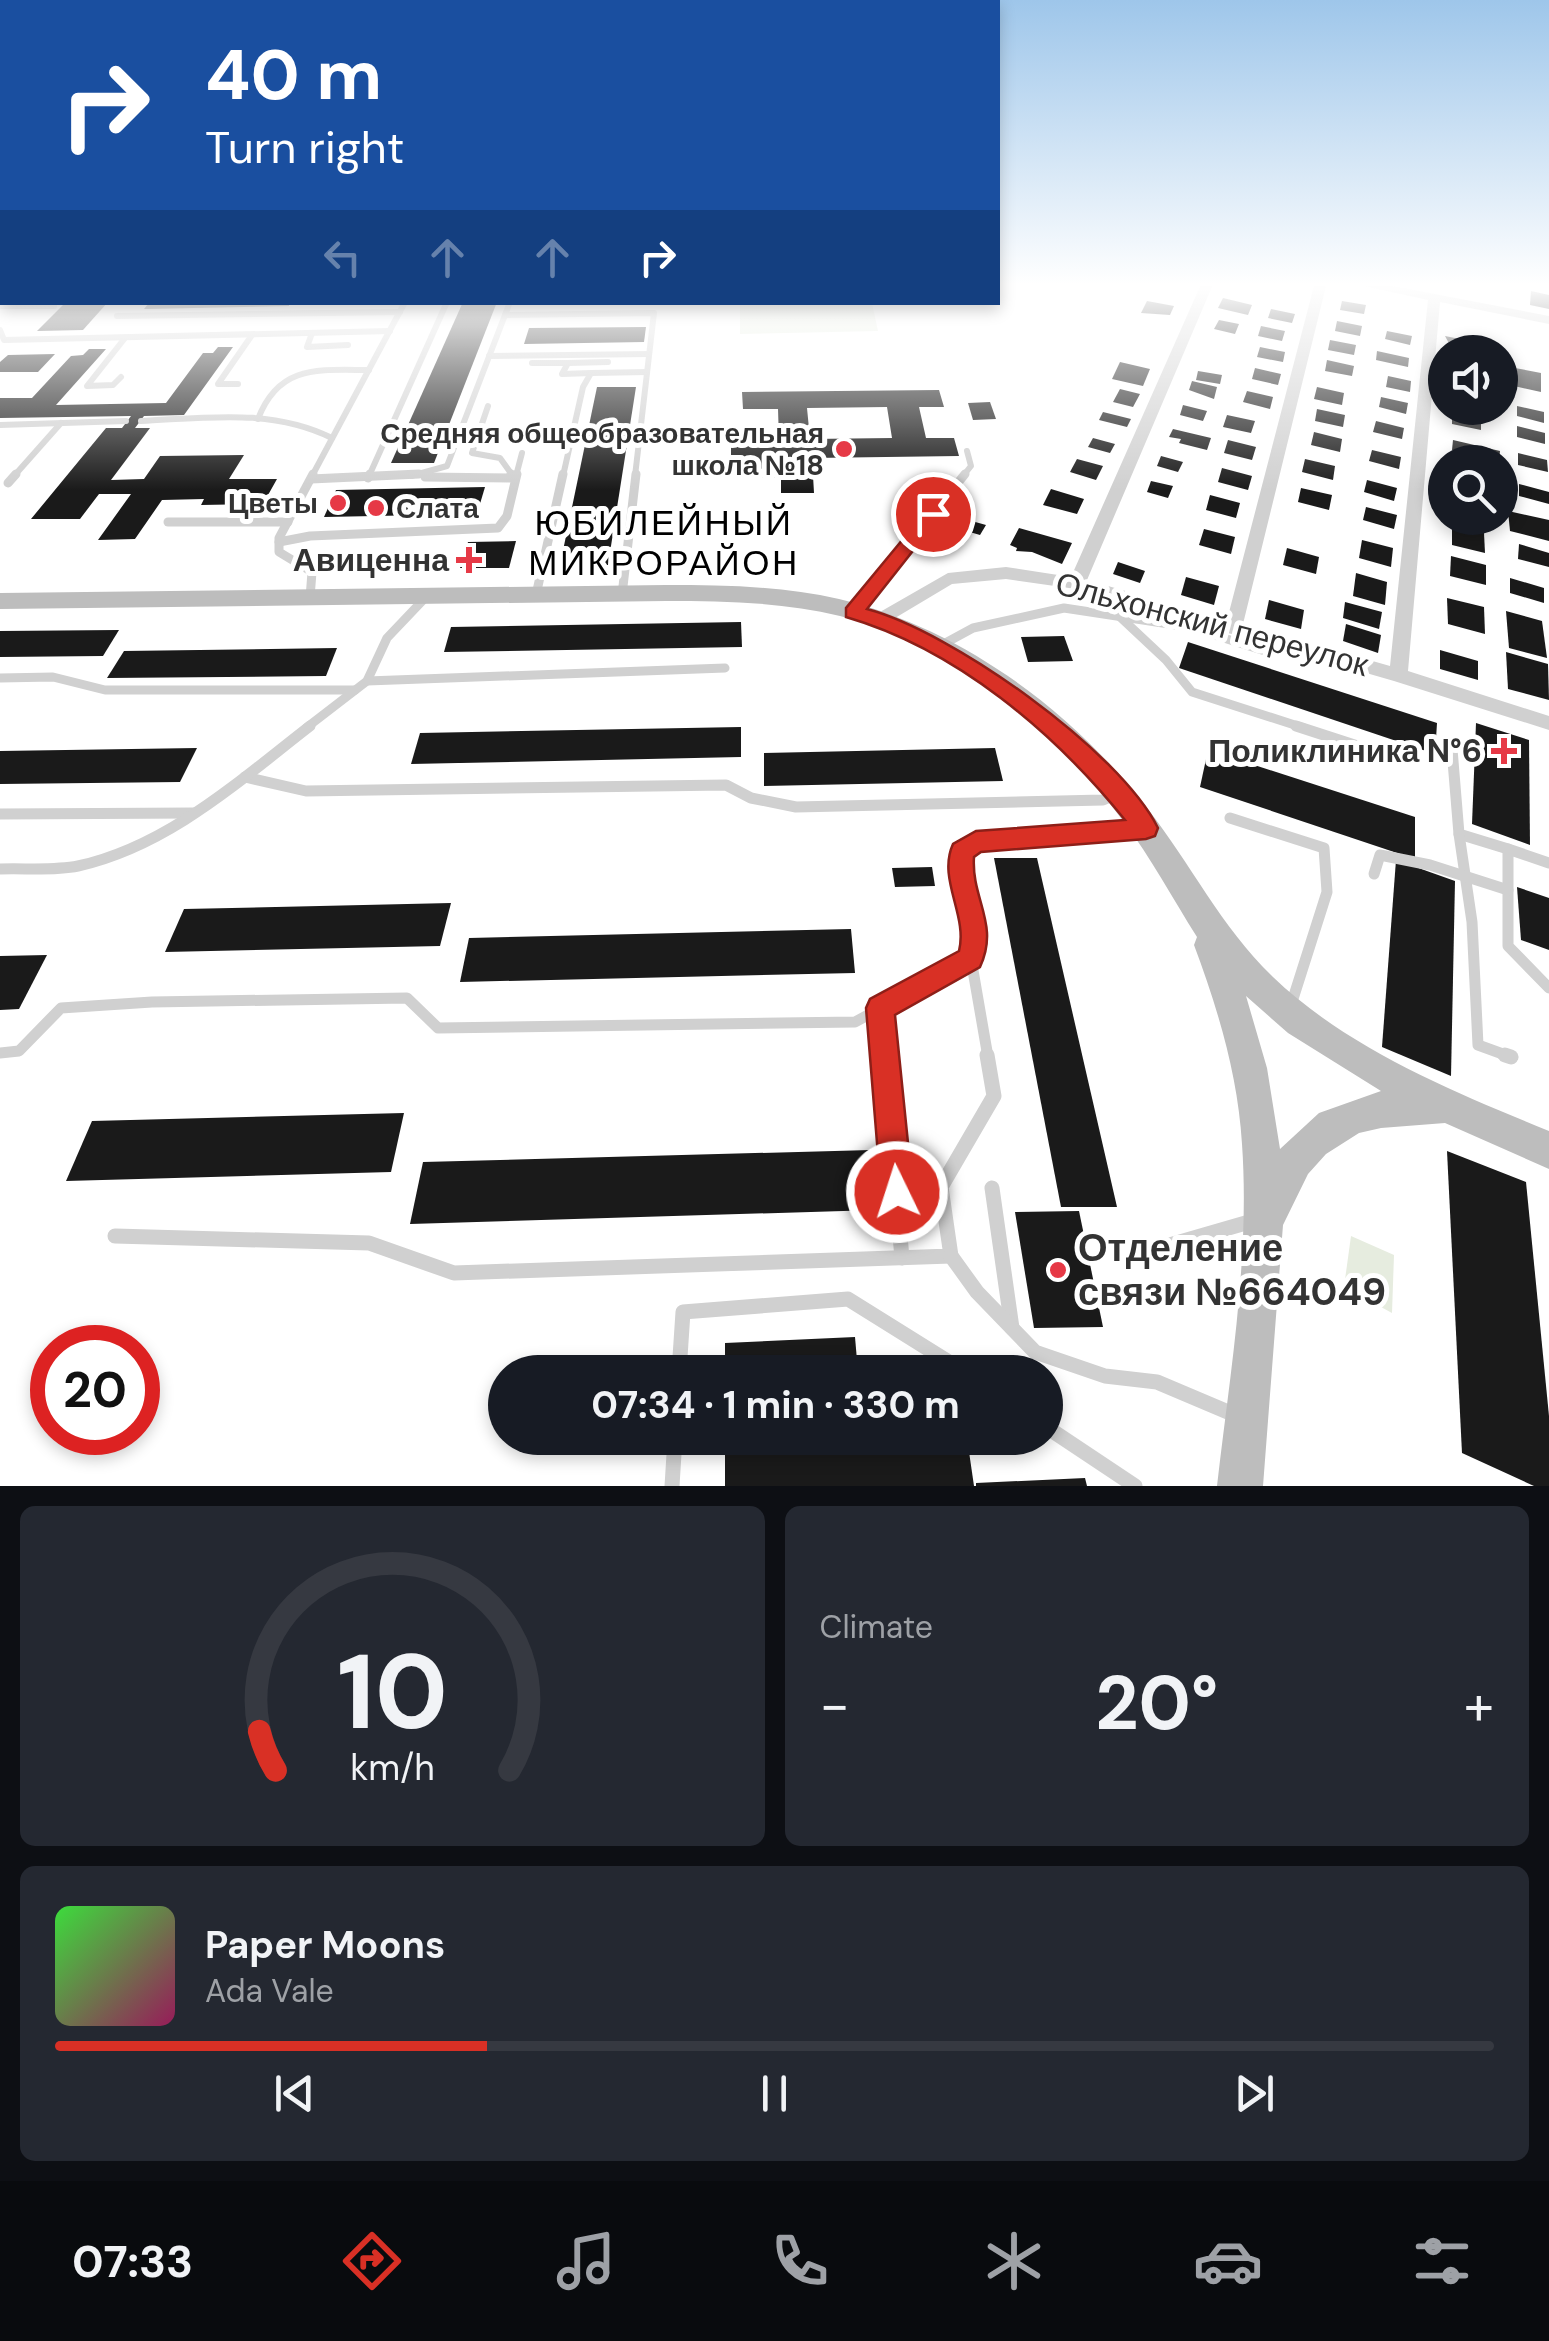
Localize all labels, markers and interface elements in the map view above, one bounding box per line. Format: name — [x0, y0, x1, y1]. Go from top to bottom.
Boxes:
text: 40 m — [205, 30, 382, 121]
icon: right — [40, 40, 170, 170]
text: Turn right — [205, 118, 404, 177]
icon: left — [315, 230, 370, 285]
icon: ahead — [420, 230, 475, 285]
icon: ahead — [525, 230, 580, 285]
icon: right — [630, 230, 685, 285]
map controls — [1428, 335, 1518, 535]
button: sound — [1428, 335, 1518, 425]
place label: Средняя общеобразовательная школа №18 — [380, 415, 824, 484]
marker: Средняя общеобразовательная школа №18 — [833, 438, 855, 460]
button: search — [1428, 445, 1518, 535]
pin — [891, 472, 976, 557]
place label: Цветы — [228, 485, 318, 522]
icon: arrive — [906, 487, 961, 542]
place label: Слата — [396, 490, 479, 527]
marker: Цветы — [327, 492, 349, 514]
marker: Слата — [365, 497, 387, 519]
district label: ЮБИЛЕЙНЫЙ МИКРОРАЙОН — [528, 500, 800, 586]
place label: Авиценна — [293, 539, 449, 581]
marker: Авиценна — [458, 549, 480, 571]
street label: Ольхонский переулок — [1051, 562, 1374, 686]
place label: Поликлиника N°6 — [1208, 730, 1482, 772]
marker: Поликлиника N°6 — [1491, 738, 1517, 764]
position arrow — [845, 1140, 949, 1244]
place label: Отделение связи №664049 — [1078, 1223, 1386, 1317]
marker: Отделение связи №664049 — [1047, 1259, 1069, 1281]
speed limit sign: 20 — [30, 1325, 160, 1455]
text: 07:34 · 1 min · 330 m — [591, 1380, 960, 1430]
text: Climate — [820, 1606, 933, 1648]
text: 10 — [337, 1625, 448, 1760]
text: 20° — [1095, 1655, 1218, 1752]
text: − — [820, 1669, 850, 1741]
text: + — [1464, 1669, 1494, 1741]
text: km/h — [350, 1745, 434, 1791]
text: Paper Moons — [205, 1920, 445, 1970]
text: Ada Vale — [205, 1970, 334, 2012]
icon: previous — [267, 2066, 322, 2121]
icon: pause — [747, 2066, 802, 2121]
icon: next — [1227, 2066, 1282, 2121]
icon: directions — [337, 2226, 407, 2296]
icon: music — [551, 2226, 621, 2296]
icon: phone — [765, 2226, 835, 2296]
icon: climate — [979, 2226, 1049, 2296]
icon: car — [1193, 2226, 1263, 2296]
icon: filters — [1407, 2226, 1477, 2296]
text: 07:33 — [72, 2232, 193, 2291]

